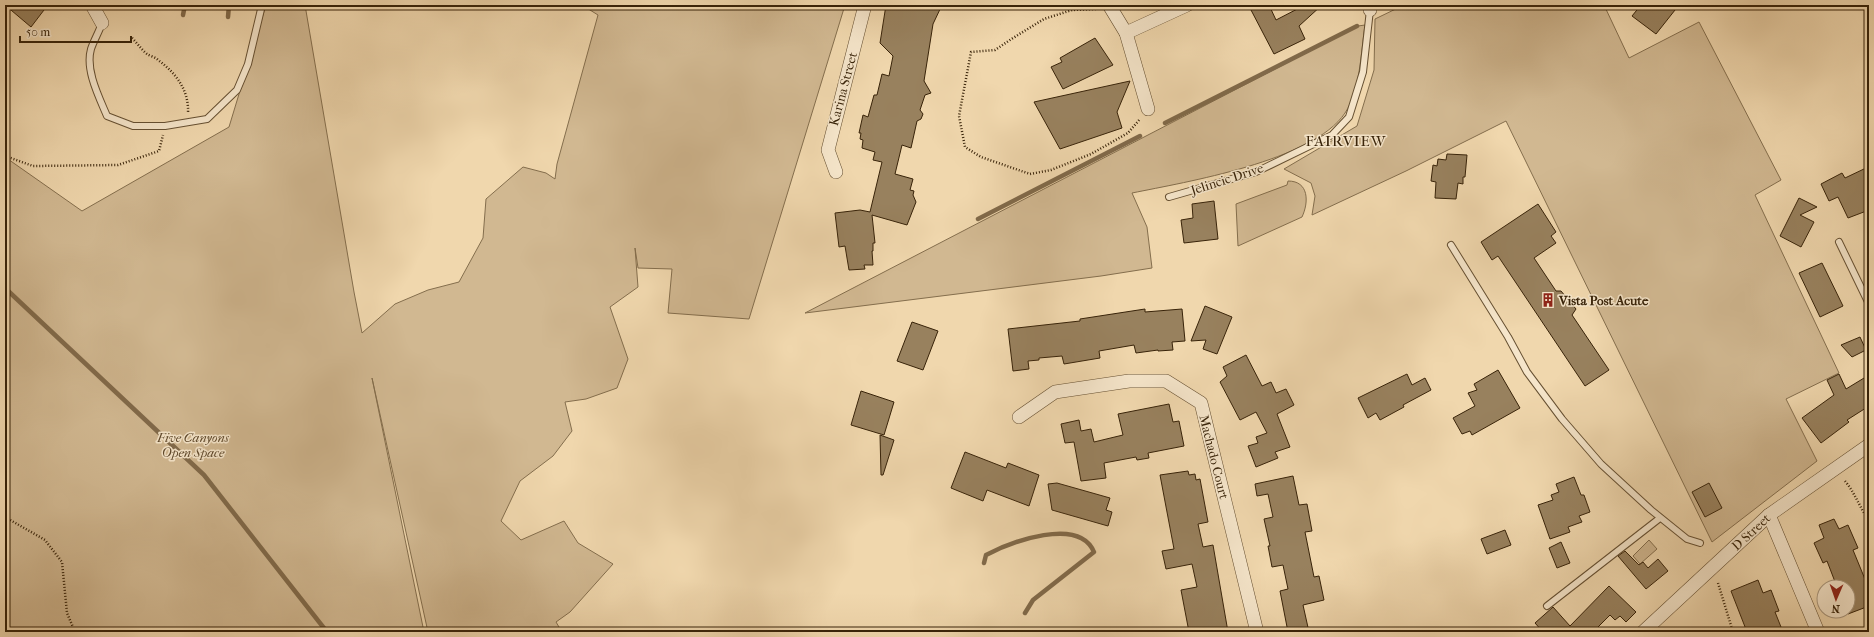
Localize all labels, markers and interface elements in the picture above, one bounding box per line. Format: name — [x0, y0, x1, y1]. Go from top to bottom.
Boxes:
scale bar — [20, 18, 131, 44]
text: 50 m — [26, 25, 50, 39]
street label: Karina Street — [826, 50, 860, 127]
district label: FAIRVIEW — [1306, 132, 1387, 150]
street label: Jelincic Drive — [1188, 160, 1266, 198]
building icon: Vista Post Acute — [1540, 292, 1556, 308]
place label: Vista Post Acute — [1558, 293, 1649, 308]
street label: Machado Court — [1196, 413, 1232, 501]
park label: Five Canyons Open Space — [156, 430, 230, 460]
street label: D Street — [1729, 510, 1774, 554]
north arrow — [1816, 579, 1856, 619]
text: N — [1831, 602, 1840, 615]

